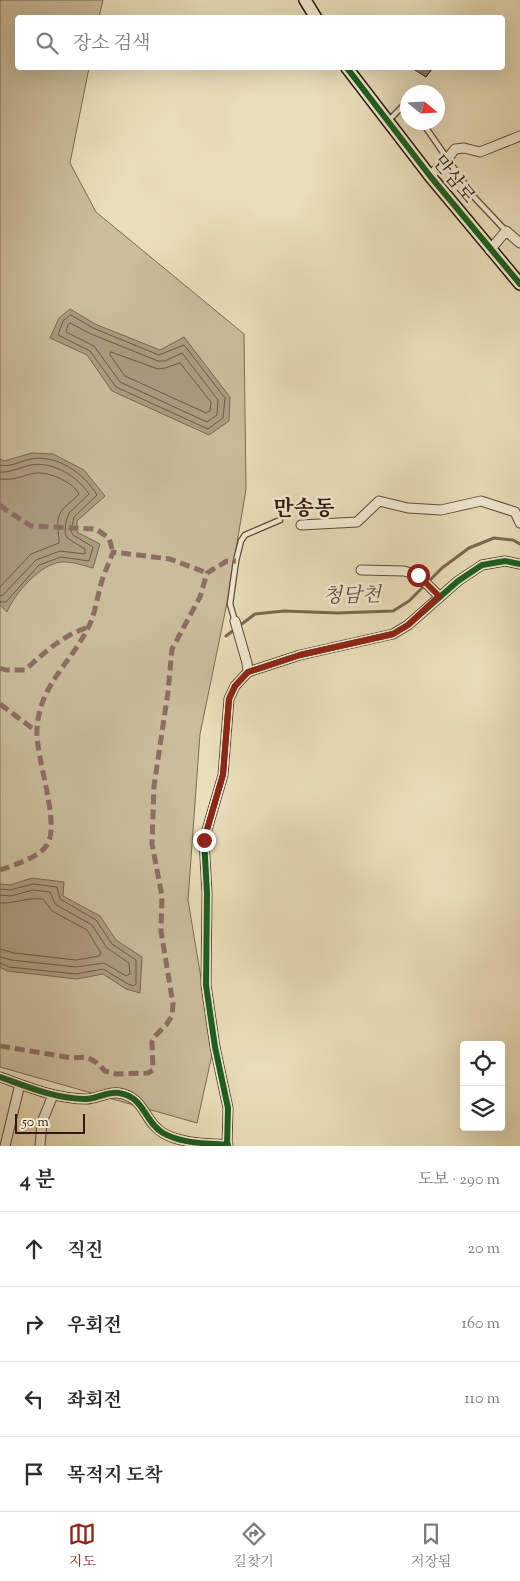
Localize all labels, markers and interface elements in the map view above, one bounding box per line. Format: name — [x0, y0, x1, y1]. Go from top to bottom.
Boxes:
search box — [15, 15, 505, 70]
icon: search — [33, 29, 61, 57]
text: 장소 검색 — [73, 31, 150, 58]
north arrow — [400, 85, 445, 130]
street label: 만삼로 — [425, 150, 481, 210]
district label: 만송동 — [274, 495, 334, 525]
route start — [407, 564, 430, 587]
water label: 청담천 — [323, 582, 383, 612]
route end — [193, 829, 216, 852]
map controls — [460, 1041, 505, 1131]
button: locate — [460, 1041, 505, 1086]
button: layers — [460, 1086, 505, 1131]
scale bar — [15, 1111, 85, 1134]
text: 50 m — [22, 1113, 49, 1133]
text: 4 분 — [20, 1166, 55, 1196]
text: 도보 · 290 m — [418, 1169, 500, 1192]
icon: ahead — [20, 1235, 48, 1263]
text: 직진 — [67, 1238, 104, 1265]
text: 20 m — [467, 1238, 500, 1261]
icon: right — [20, 1310, 48, 1338]
text: 우회전 — [67, 1313, 122, 1340]
text: 160 m — [462, 1313, 500, 1336]
icon: left — [20, 1385, 48, 1413]
text: 좌회전 — [67, 1388, 122, 1415]
text: 110 m — [464, 1388, 500, 1411]
icon: arrive — [20, 1460, 48, 1488]
text: 목적지 도착 — [67, 1463, 163, 1490]
tab: 지도 — [68, 1520, 96, 1573]
tab: 길찾기 — [233, 1520, 274, 1573]
tab: 저장됨 — [411, 1520, 452, 1573]

